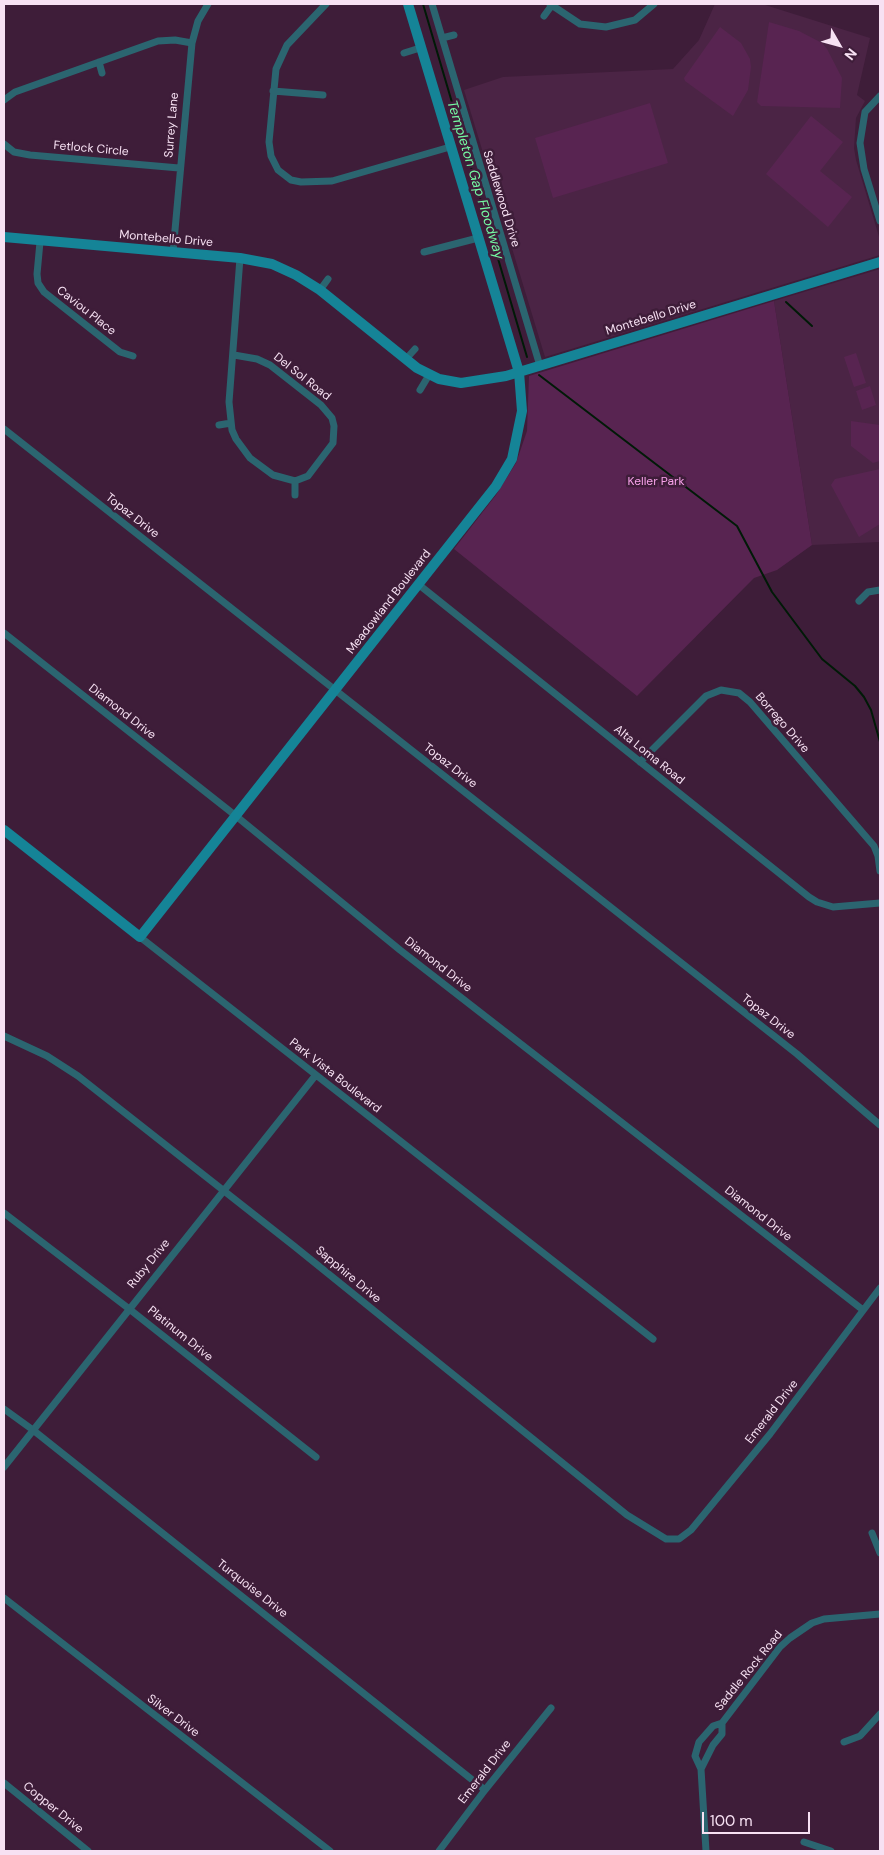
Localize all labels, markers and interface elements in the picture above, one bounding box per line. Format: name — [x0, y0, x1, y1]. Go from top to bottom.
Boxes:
north arrow — [814, 20, 864, 70]
text: N — [841, 45, 861, 64]
street label: Surrey Lane — [162, 92, 182, 158]
water label: Templeton Gap Floodway — [443, 99, 507, 261]
street label: Fetlock Circle — [53, 139, 129, 159]
street label: Saddlewood Drive — [479, 149, 523, 249]
street label: Montebello Drive — [119, 228, 213, 250]
street label: Caviou Place — [54, 283, 118, 339]
street label: Montebello Drive — [604, 297, 698, 339]
street label: Del Sol Road — [270, 350, 334, 404]
park label: Keller Park — [628, 475, 684, 489]
street label: Topaz Drive — [102, 491, 162, 541]
street label: Meadowland Boulevard — [344, 547, 434, 657]
street label: Diamond Drive — [85, 681, 159, 743]
street label: Borrego Drive — [752, 690, 812, 756]
street label: Alta Loma Road — [611, 722, 687, 788]
street label: Topaz Drive — [420, 741, 480, 791]
street label: Diamond Drive — [401, 934, 475, 996]
street label: Topaz Drive — [738, 992, 798, 1042]
street label: Park Vista Boulevard — [286, 1036, 384, 1116]
street label: Diamond Drive — [721, 1183, 795, 1245]
street label: Ruby Drive — [125, 1236, 173, 1292]
street label: Sapphire Drive — [312, 1243, 384, 1307]
street label: Platinum Drive — [145, 1303, 215, 1365]
street label: Emerald Drive — [743, 1377, 801, 1447]
street label: Turquoise Drive — [214, 1557, 290, 1621]
street label: Saddle Rock Road — [712, 1628, 786, 1714]
street label: Silver Drive — [144, 1692, 202, 1740]
street label: Emerald Drive — [456, 1737, 514, 1807]
street label: Copper Drive — [20, 1779, 86, 1837]
scale bar — [704, 1802, 812, 1834]
text: 100 m — [710, 1811, 753, 1831]

